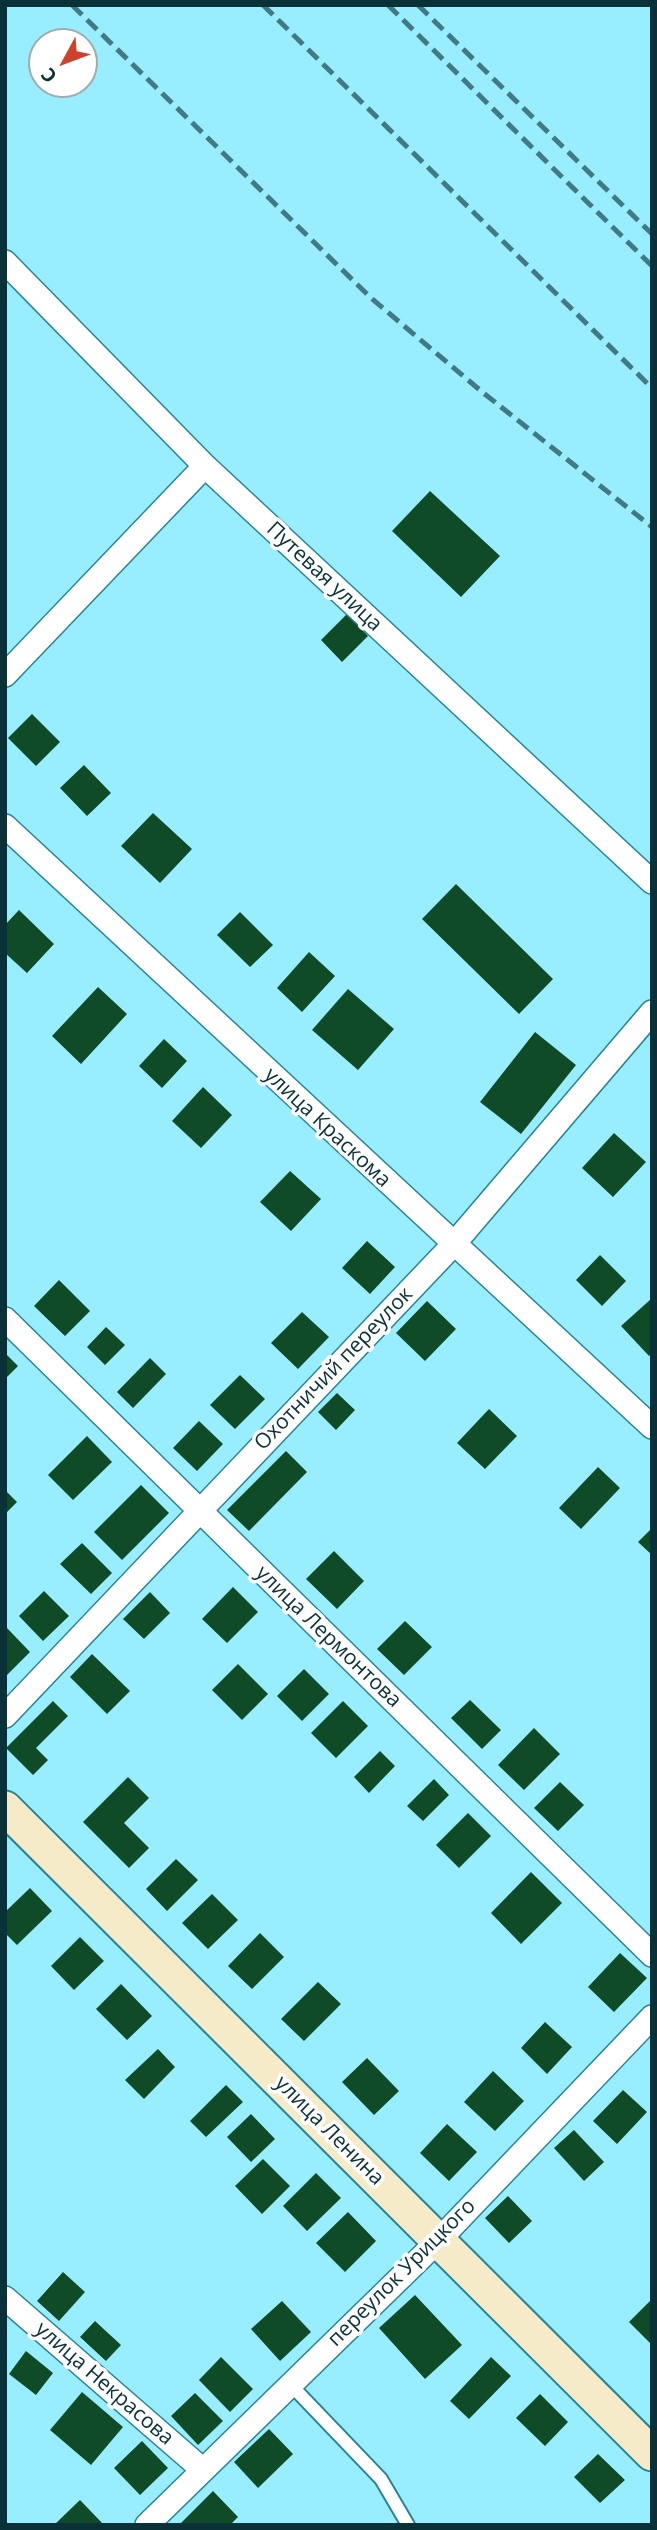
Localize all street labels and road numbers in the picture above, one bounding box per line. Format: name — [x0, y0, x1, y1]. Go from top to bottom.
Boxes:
street label: Путевая улица — [261, 517, 387, 637]
street label: улица Краскома — [258, 1063, 396, 1193]
street label: Охотничий переулок — [250, 1282, 418, 1456]
street label: улица Лермонтова — [250, 1561, 406, 1713]
street label: улица Ленина — [269, 2071, 389, 2191]
street label: переулок Урицкого — [323, 2194, 481, 2352]
street label: улица Некрасова — [30, 2317, 178, 2451]

